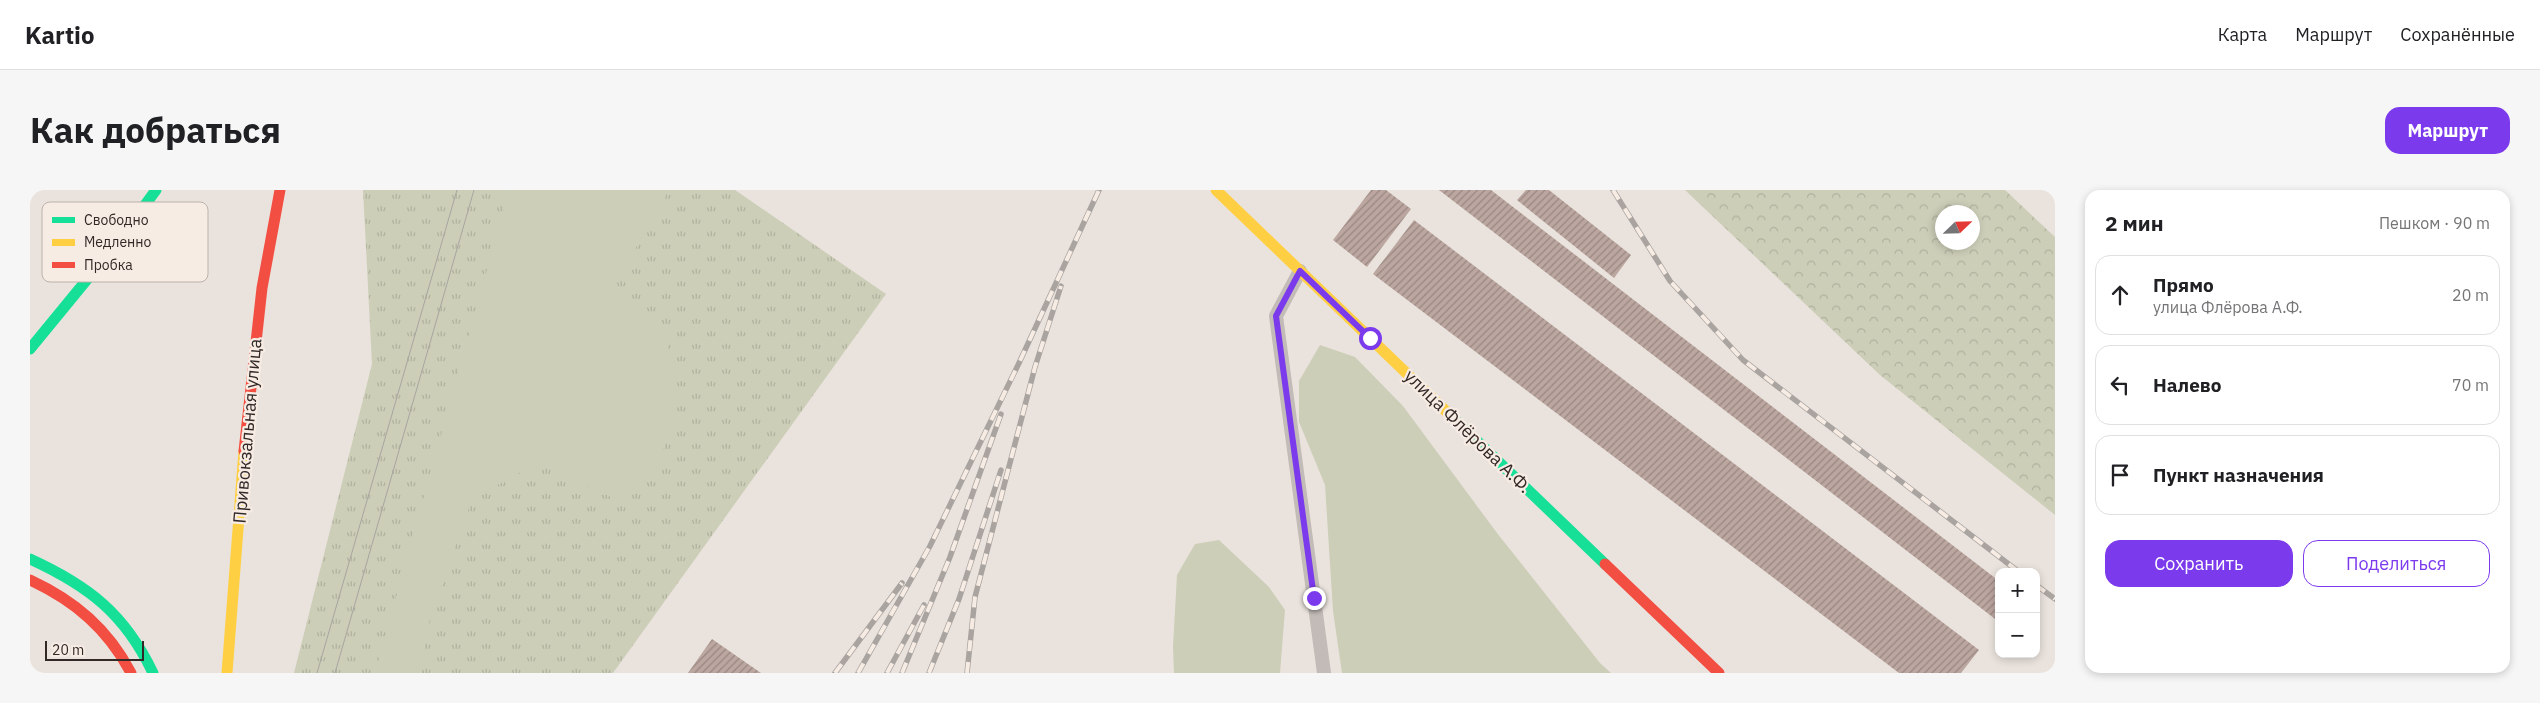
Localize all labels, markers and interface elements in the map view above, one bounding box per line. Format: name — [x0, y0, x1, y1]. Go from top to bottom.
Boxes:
text: Kartio — [25, 19, 95, 51]
text: Карта — [2218, 23, 2267, 46]
text: Маршрут — [2295, 23, 2372, 46]
text: Сохранённые — [2400, 23, 2515, 46]
text: Как добраться — [30, 107, 281, 153]
button: Маршрут — [2385, 107, 2510, 154]
legend — [42, 202, 208, 282]
north arrow — [1935, 205, 1980, 250]
text: 2 мин — [2105, 209, 2164, 237]
text: Свободно — [84, 211, 149, 229]
text: Пешком · 90 m — [2379, 213, 2490, 233]
text: Медленно — [84, 233, 152, 251]
text: Пробка — [84, 256, 133, 274]
text: Прямо — [2153, 273, 2214, 297]
icon: ahead — [2106, 281, 2134, 309]
text: 20 m — [2452, 285, 2489, 305]
text: улица Флёрова А.Ф. — [2153, 297, 2303, 317]
route start — [1359, 327, 1382, 350]
street label: Привокзальная улица — [227, 337, 267, 524]
street label: улица Флёрова А.Ф. — [1399, 364, 1537, 498]
icon: left — [2106, 371, 2134, 399]
text: Налево — [2153, 373, 2222, 397]
text: 70 m — [2452, 375, 2489, 395]
icon: arrive — [2106, 461, 2134, 489]
text: Пункт назначения — [2153, 463, 2324, 487]
button: Сохранить — [2105, 540, 2293, 587]
button: Поделиться — [2303, 540, 2490, 587]
map controls — [1995, 568, 2040, 658]
button: + — [1995, 568, 2040, 613]
route end — [1303, 587, 1326, 610]
button: − — [1995, 613, 2040, 658]
scale bar — [45, 638, 144, 661]
text: 20 m — [52, 641, 84, 659]

